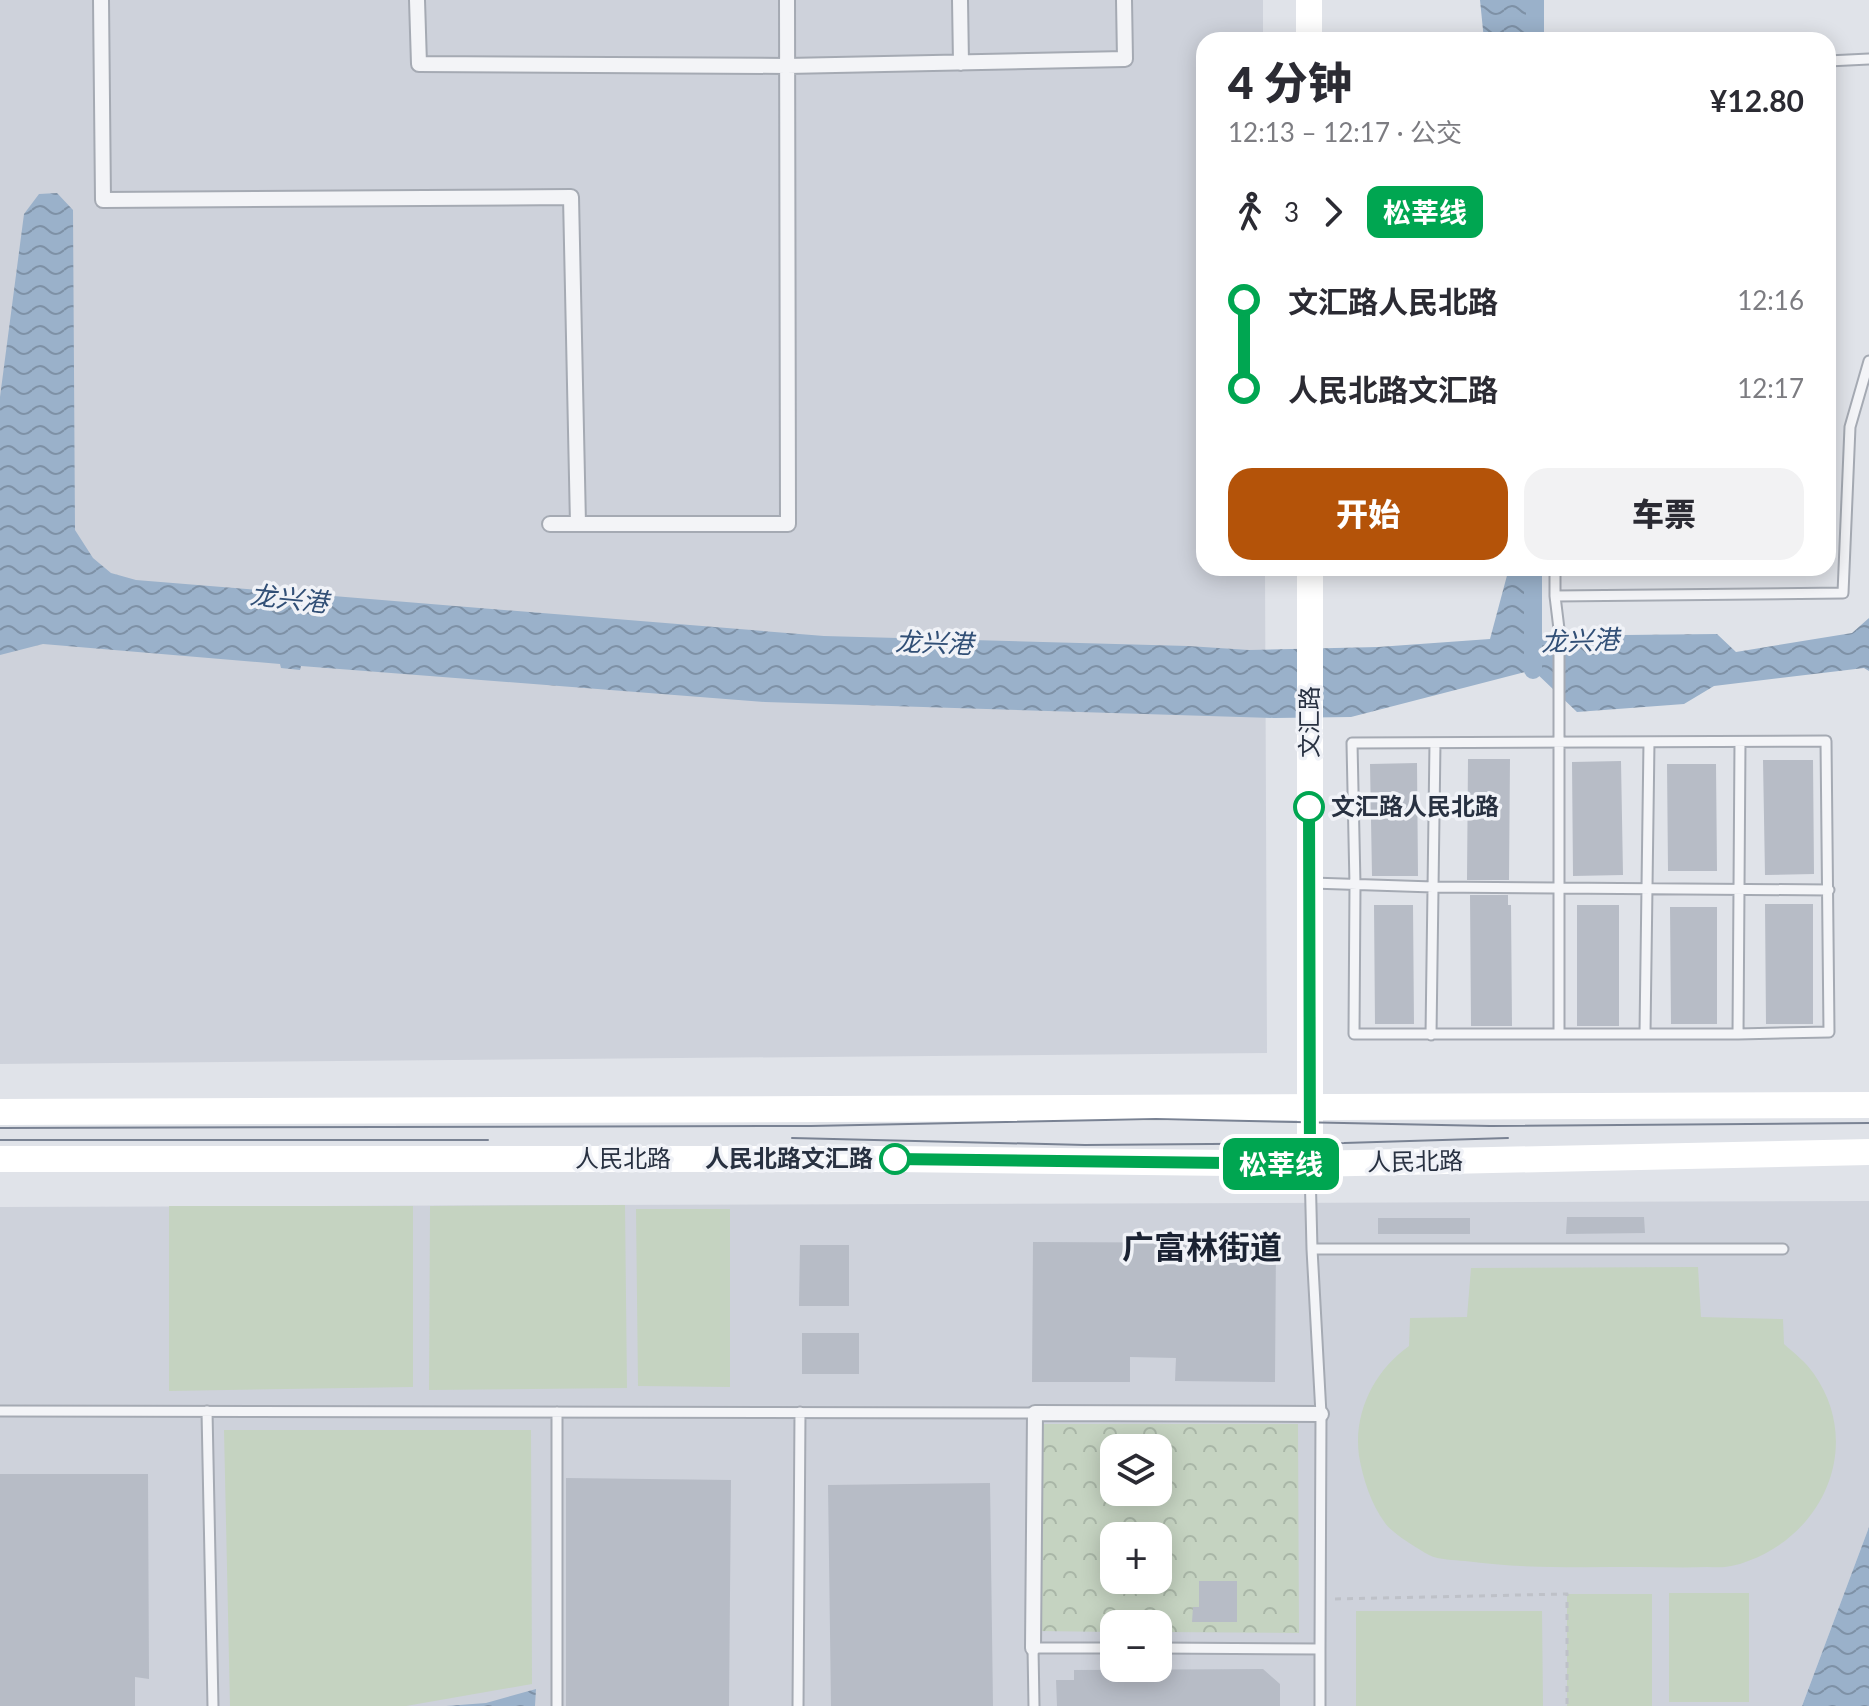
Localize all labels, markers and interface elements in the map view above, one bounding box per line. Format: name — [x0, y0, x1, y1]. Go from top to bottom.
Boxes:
text: 4 分钟 — [1228, 56, 1352, 108]
text: ¥12.80 — [1710, 82, 1804, 118]
text: 12:13 – 12:17 · 公交 — [1228, 116, 1462, 148]
icon: walk — [1228, 190, 1272, 234]
icon: forward — [1311, 190, 1355, 234]
text: 松莘线 — [1383, 195, 1467, 229]
text: 3 — [1284, 196, 1299, 228]
text: 文汇路人民北路 — [1288, 283, 1498, 319]
text: 12:16 — [1737, 284, 1804, 316]
text: 人民北路文汇路 — [1288, 371, 1498, 407]
text: 12:17 — [1737, 372, 1804, 404]
button: 开始 — [1228, 468, 1508, 560]
button: 车票 — [1524, 468, 1804, 560]
water label: 龙兴港 — [249, 578, 334, 618]
water label: 龙兴港 — [1540, 623, 1623, 657]
water label: 龙兴港 — [894, 625, 978, 659]
street label: 文汇路 — [1294, 686, 1323, 758]
place label: 文汇路人民北路 — [1331, 791, 1499, 820]
marker: 文汇路人民北路 — [1294, 792, 1324, 822]
line badge: 松莘线 — [1235, 1138, 1327, 1190]
street label: 人民北路 — [575, 1143, 671, 1172]
place label: 人民北路文汇路 — [705, 1143, 873, 1172]
marker: 人民北路文汇路 — [880, 1144, 910, 1174]
street label: 人民北路 — [1367, 1145, 1463, 1176]
text: 松莘线 — [1239, 1147, 1323, 1181]
district label: 广富林街道 — [1122, 1227, 1282, 1266]
map controls — [1100, 1434, 1172, 1682]
button: layers — [1100, 1434, 1172, 1506]
button: + — [1100, 1522, 1172, 1594]
button: − — [1100, 1610, 1172, 1682]

